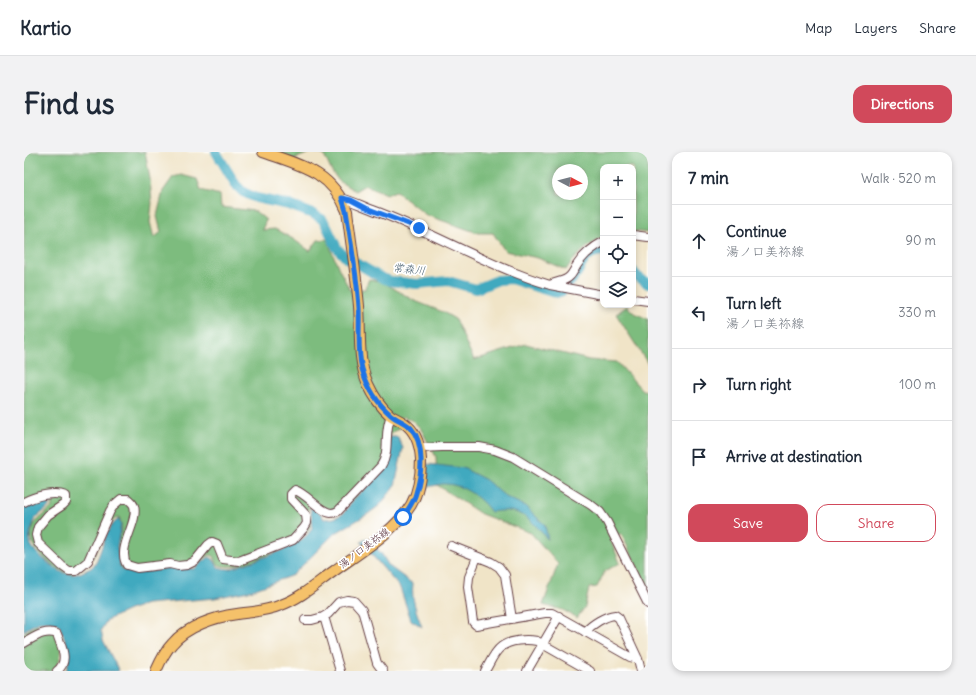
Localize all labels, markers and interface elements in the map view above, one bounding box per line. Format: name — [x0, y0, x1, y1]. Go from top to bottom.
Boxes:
text: Kartio — [20, 16, 72, 40]
text: Map — [805, 19, 832, 37]
text: Layers — [854, 19, 897, 37]
text: Share — [919, 19, 956, 37]
button: Directions — [853, 85, 952, 123]
text: Find us — [24, 86, 115, 122]
north arrow — [552, 164, 588, 200]
map controls — [600, 164, 636, 308]
button: + — [600, 164, 636, 200]
text: 7 min — [688, 167, 729, 189]
text: Walk · 520 m — [861, 170, 936, 187]
button: − — [600, 200, 636, 236]
route end — [410, 219, 428, 237]
text: Continue — [726, 222, 787, 241]
icon: ahead — [688, 230, 710, 252]
text: 90 m — [905, 232, 936, 249]
button: locate — [600, 236, 636, 272]
text: 湯ノ口美祢線 — [726, 243, 804, 260]
water label: 常森川 — [392, 260, 426, 278]
button: layers — [600, 272, 636, 308]
text: Turn left — [726, 294, 781, 313]
icon: left — [688, 302, 710, 324]
text: 330 m — [898, 304, 936, 321]
text: 湯ノ口美祢線 — [726, 315, 804, 332]
icon: right — [688, 374, 710, 396]
text: Turn right — [726, 375, 791, 394]
text: 100 m — [899, 376, 936, 393]
icon: arrive — [688, 446, 710, 468]
text: Arrive at destination — [726, 447, 862, 466]
button: Save — [688, 504, 808, 542]
button: Share — [816, 504, 936, 542]
route start — [394, 508, 412, 526]
street label: 湯ノ口美祢線 — [336, 525, 392, 571]

